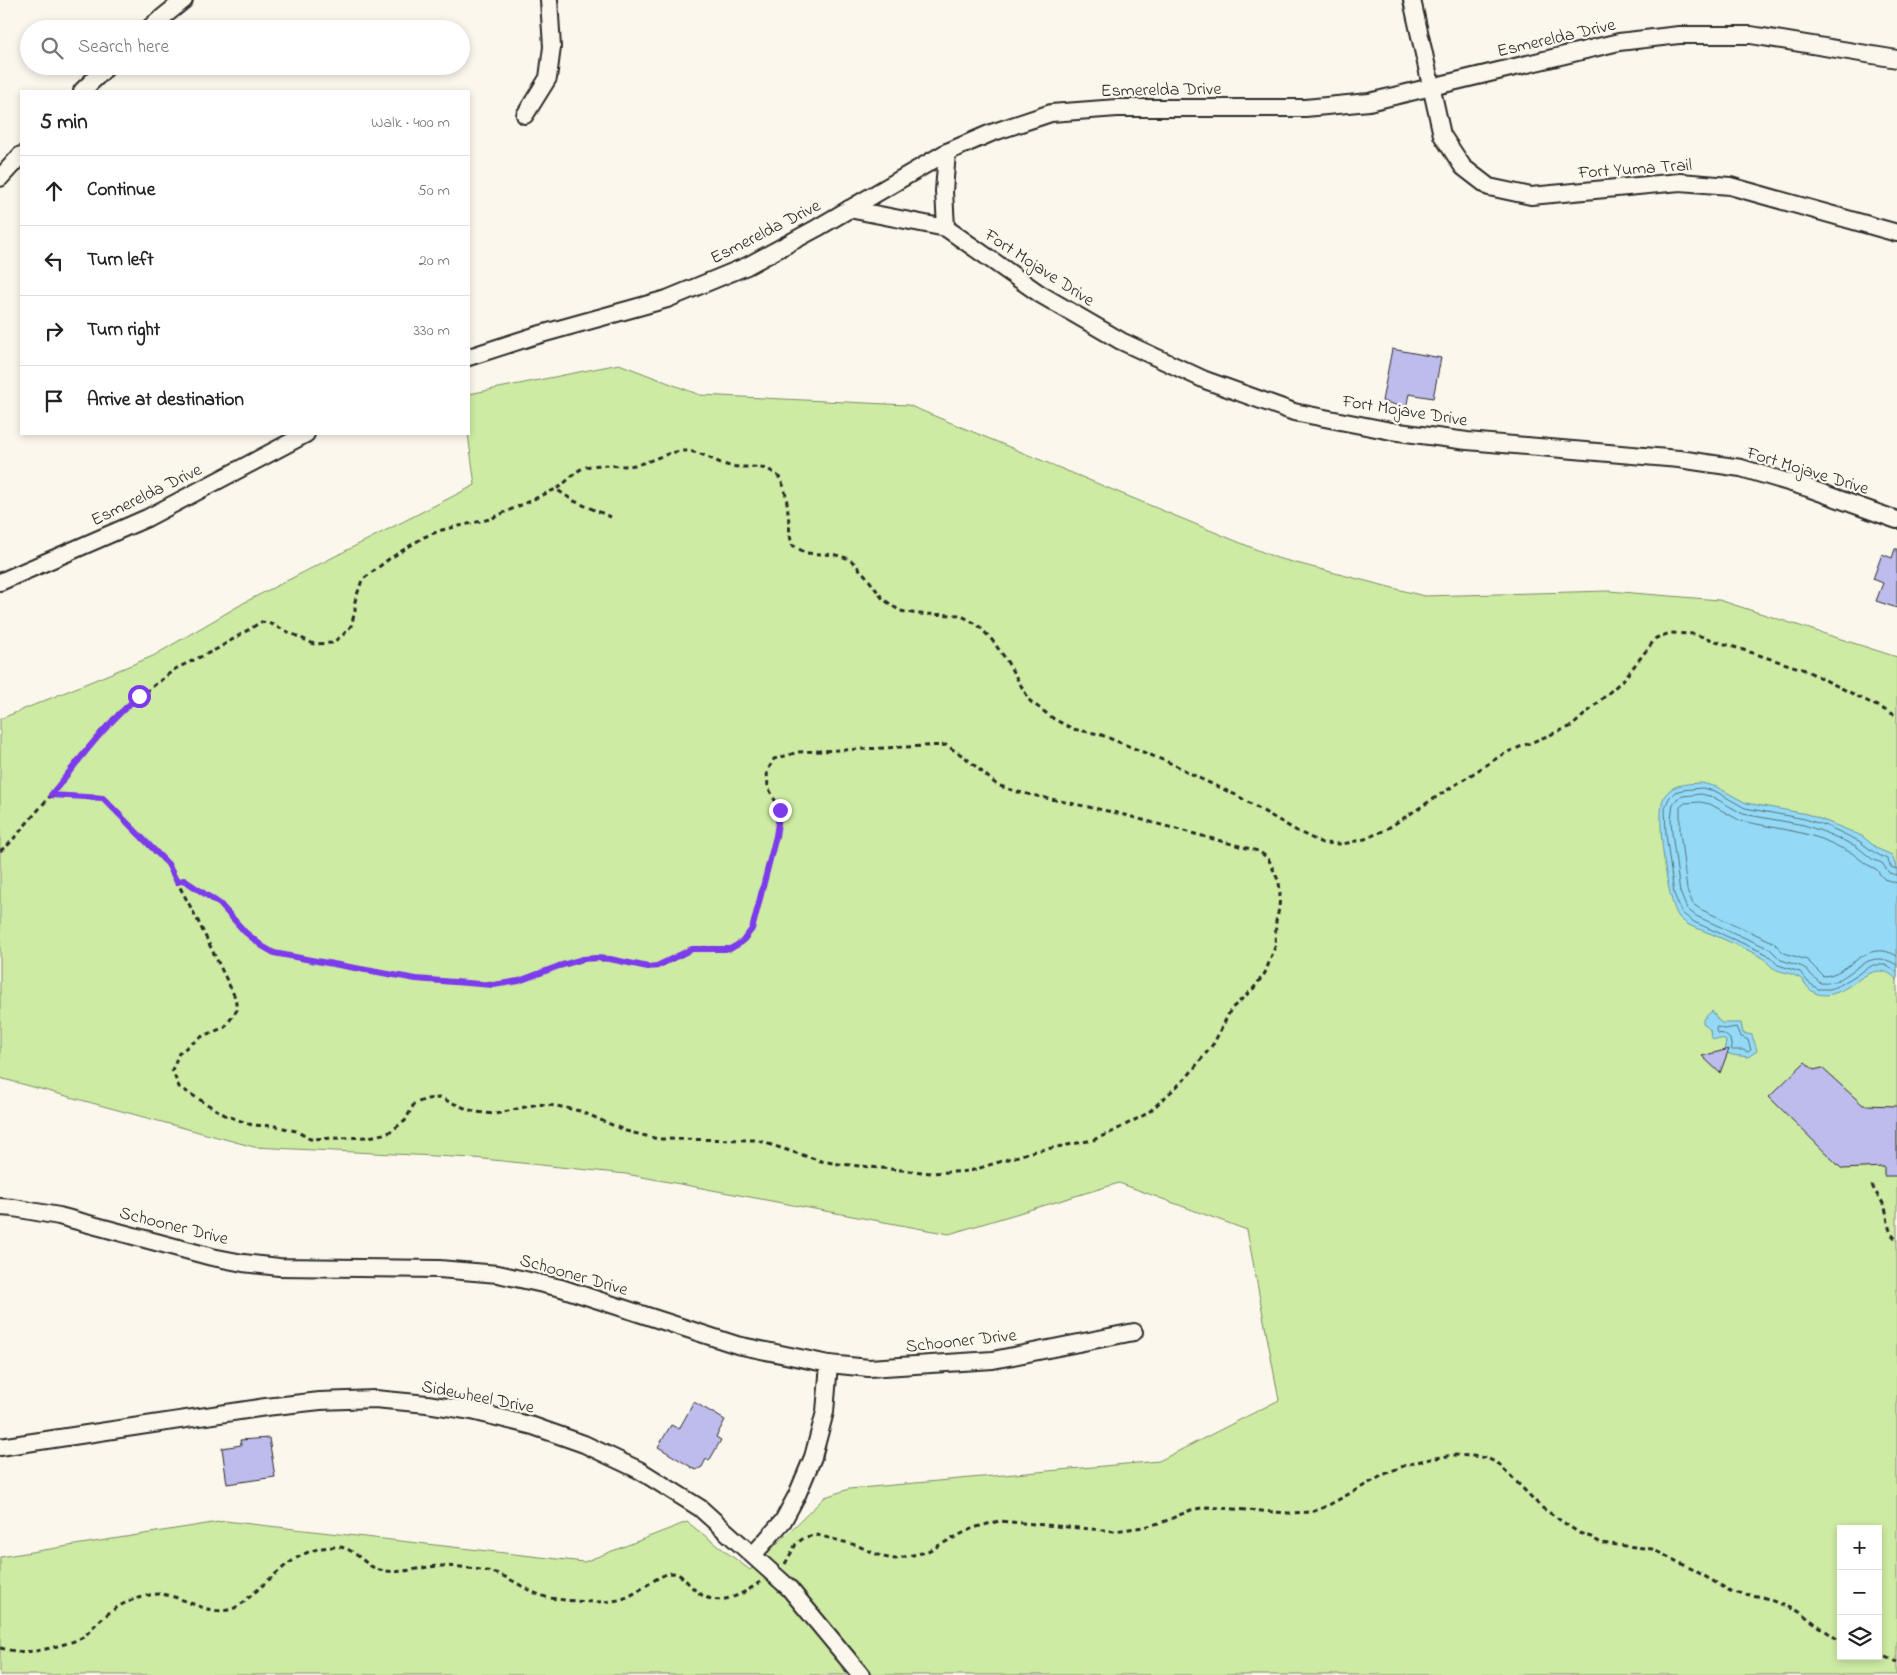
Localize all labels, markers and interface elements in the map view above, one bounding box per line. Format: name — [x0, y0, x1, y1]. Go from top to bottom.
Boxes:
street label: Esmerelda Drive — [1495, 12, 1619, 65]
search box — [20, 20, 470, 75]
icon: search — [38, 34, 66, 62]
text: Search here — [78, 34, 169, 61]
street label: Esmerelda Drive — [1100, 77, 1223, 105]
text: 5 min — [40, 108, 88, 138]
text: Walk · 400 m — [371, 111, 450, 135]
street label: Fort Yuma Trail — [1576, 153, 1693, 187]
icon: ahead — [40, 177, 68, 205]
text: Continue — [87, 177, 155, 204]
text: 50 m — [418, 179, 450, 203]
street label: Esmerelda Drive — [706, 193, 826, 272]
street label: Fort Mojave Drive — [978, 223, 1100, 315]
icon: left — [40, 247, 68, 275]
text: Turn left — [87, 247, 154, 274]
text: 20 m — [419, 249, 450, 273]
icon: right — [40, 317, 68, 345]
text: Turn right — [87, 317, 160, 344]
text: 330 m — [413, 319, 450, 343]
icon: arrive — [40, 387, 68, 415]
text: Arrive at destination — [87, 387, 244, 414]
street label: Fort Mojave Drive — [1339, 389, 1470, 435]
street label: Fort Mojave Drive — [1742, 441, 1873, 503]
street label: Esmerelda Drive — [87, 457, 208, 534]
route start — [128, 685, 151, 708]
route end — [769, 799, 792, 822]
street label: Schooner Drive — [116, 1201, 232, 1253]
street label: Schooner Drive — [516, 1248, 631, 1304]
street label: Schooner Drive — [904, 1323, 1019, 1361]
street label: Sidewheel Drive — [419, 1374, 537, 1422]
map controls — [1837, 1525, 1882, 1660]
button: + — [1837, 1525, 1882, 1570]
button: − — [1837, 1570, 1882, 1615]
button: layers — [1837, 1615, 1882, 1660]

